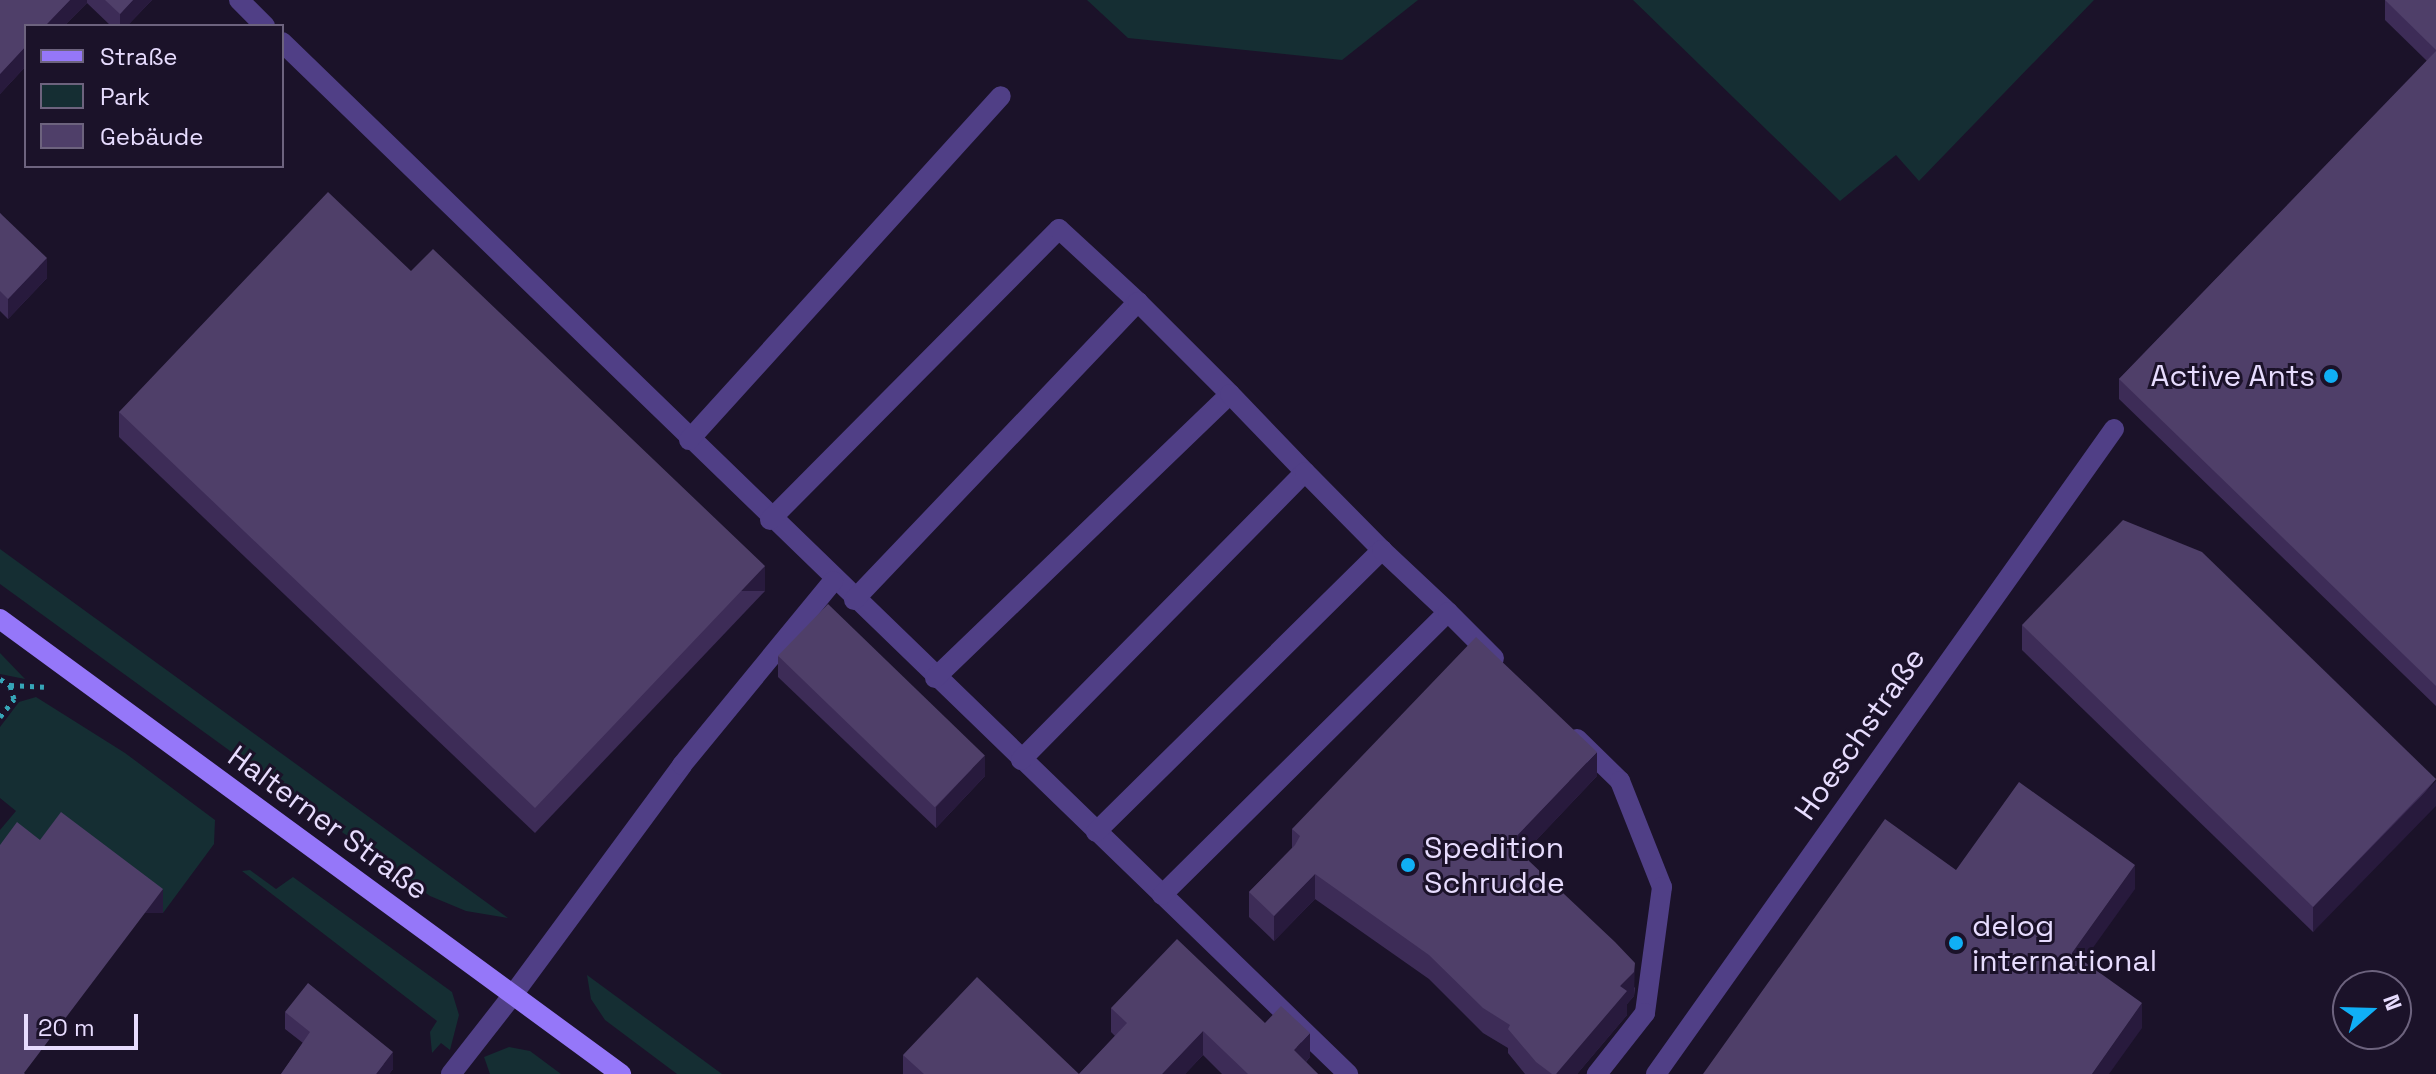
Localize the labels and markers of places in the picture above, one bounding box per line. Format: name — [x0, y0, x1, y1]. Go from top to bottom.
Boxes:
place label: Active Ants — [2150, 358, 2315, 394]
marker: Active Ants — [2322, 367, 2340, 385]
place label: Spedition Schrudde — [1424, 830, 1565, 900]
marker: Spedition Schrudde — [1399, 856, 1417, 874]
place label: delog international — [1972, 908, 2157, 978]
marker: delog international — [1947, 934, 1965, 952]

